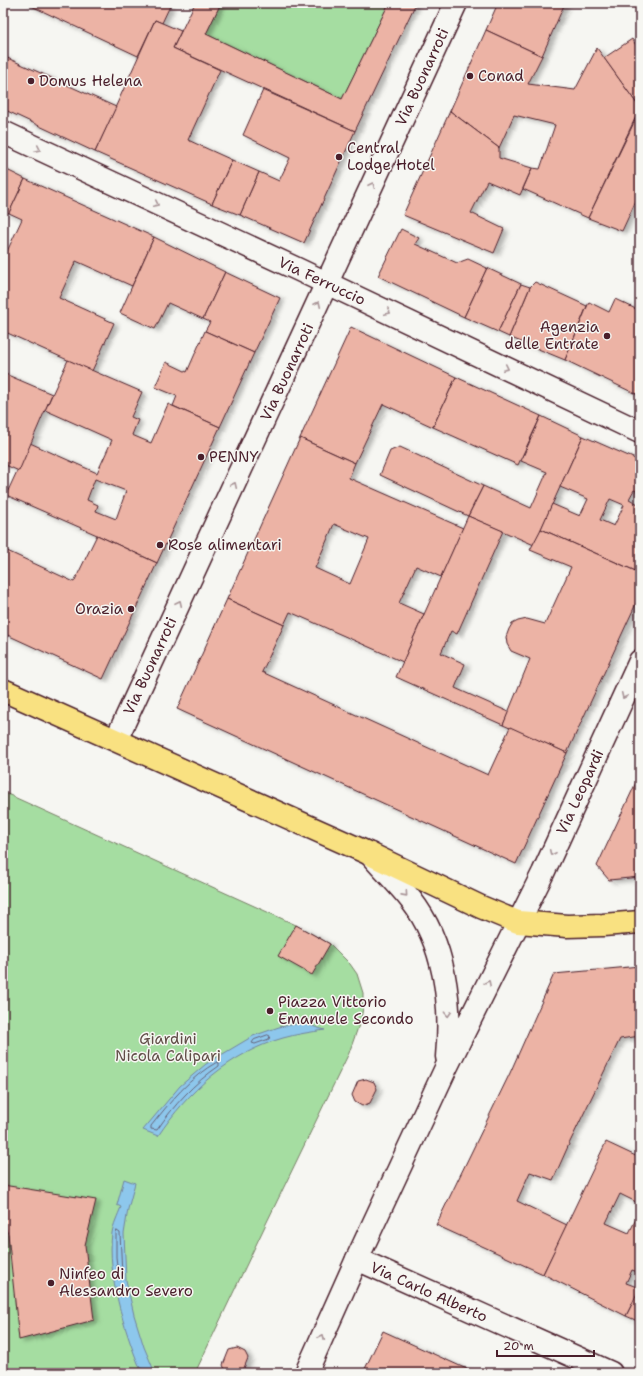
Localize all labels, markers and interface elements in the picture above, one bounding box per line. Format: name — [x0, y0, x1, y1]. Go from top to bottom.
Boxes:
street label: Via Buonarroti — [391, 25, 453, 129]
place label: Conad — [478, 66, 524, 86]
place label: Domus Helena — [39, 71, 143, 91]
marker: Conad — [465, 71, 475, 81]
marker: Domus Helena — [26, 76, 36, 86]
place label: Central Lodge Hotel — [347, 138, 435, 175]
one-way arrow — [34, 144, 42, 152]
marker: Central Lodge Hotel — [334, 152, 344, 162]
one-way arrow — [367, 182, 375, 190]
one-way arrow — [153, 199, 160, 207]
street label: Via Ferruccio — [275, 252, 369, 310]
one-way arrow — [313, 300, 321, 308]
one-way arrow — [384, 307, 391, 315]
place label: Agenzia delle Entrate — [505, 317, 600, 354]
street label: Via Buonarroti — [256, 320, 318, 424]
marker: Agenzia delle Entrate — [602, 331, 612, 341]
one-way arrow — [501, 363, 509, 371]
place label: PENNY — [209, 447, 259, 467]
marker: PENNY — [196, 452, 206, 462]
one-way arrow — [229, 482, 237, 489]
place label: Rose alimentari — [168, 535, 282, 555]
marker: Rose alimentari — [155, 540, 165, 550]
place label: Orazia — [75, 599, 124, 619]
one-way arrow — [174, 599, 182, 607]
marker: Orazia — [126, 604, 136, 614]
street label: Via Buonarroti — [119, 614, 181, 718]
one-way arrow — [621, 692, 629, 700]
street label: Via Leopardi — [552, 746, 608, 838]
one-way arrow — [549, 848, 557, 856]
one-way arrow — [401, 889, 408, 896]
one-way arrow — [483, 980, 491, 987]
place label: Piazza Vittorio Emanuele Secondo — [278, 992, 414, 1029]
marker: Piazza Vittorio Emanuele Secondo — [265, 1006, 275, 1016]
one-way arrow — [443, 1011, 452, 1017]
park label: Giardini Nicola Calipari — [115, 1029, 221, 1066]
street label: Via Carlo Alberto — [367, 1257, 491, 1327]
place label: Ninfeo di Alessandro Severo — [59, 1264, 193, 1301]
marker: Ninfeo di Alessandro Severo — [46, 1278, 56, 1288]
scale bar — [497, 1332, 594, 1358]
one-way arrow — [317, 1334, 325, 1342]
text: 20 m — [503, 1338, 534, 1354]

